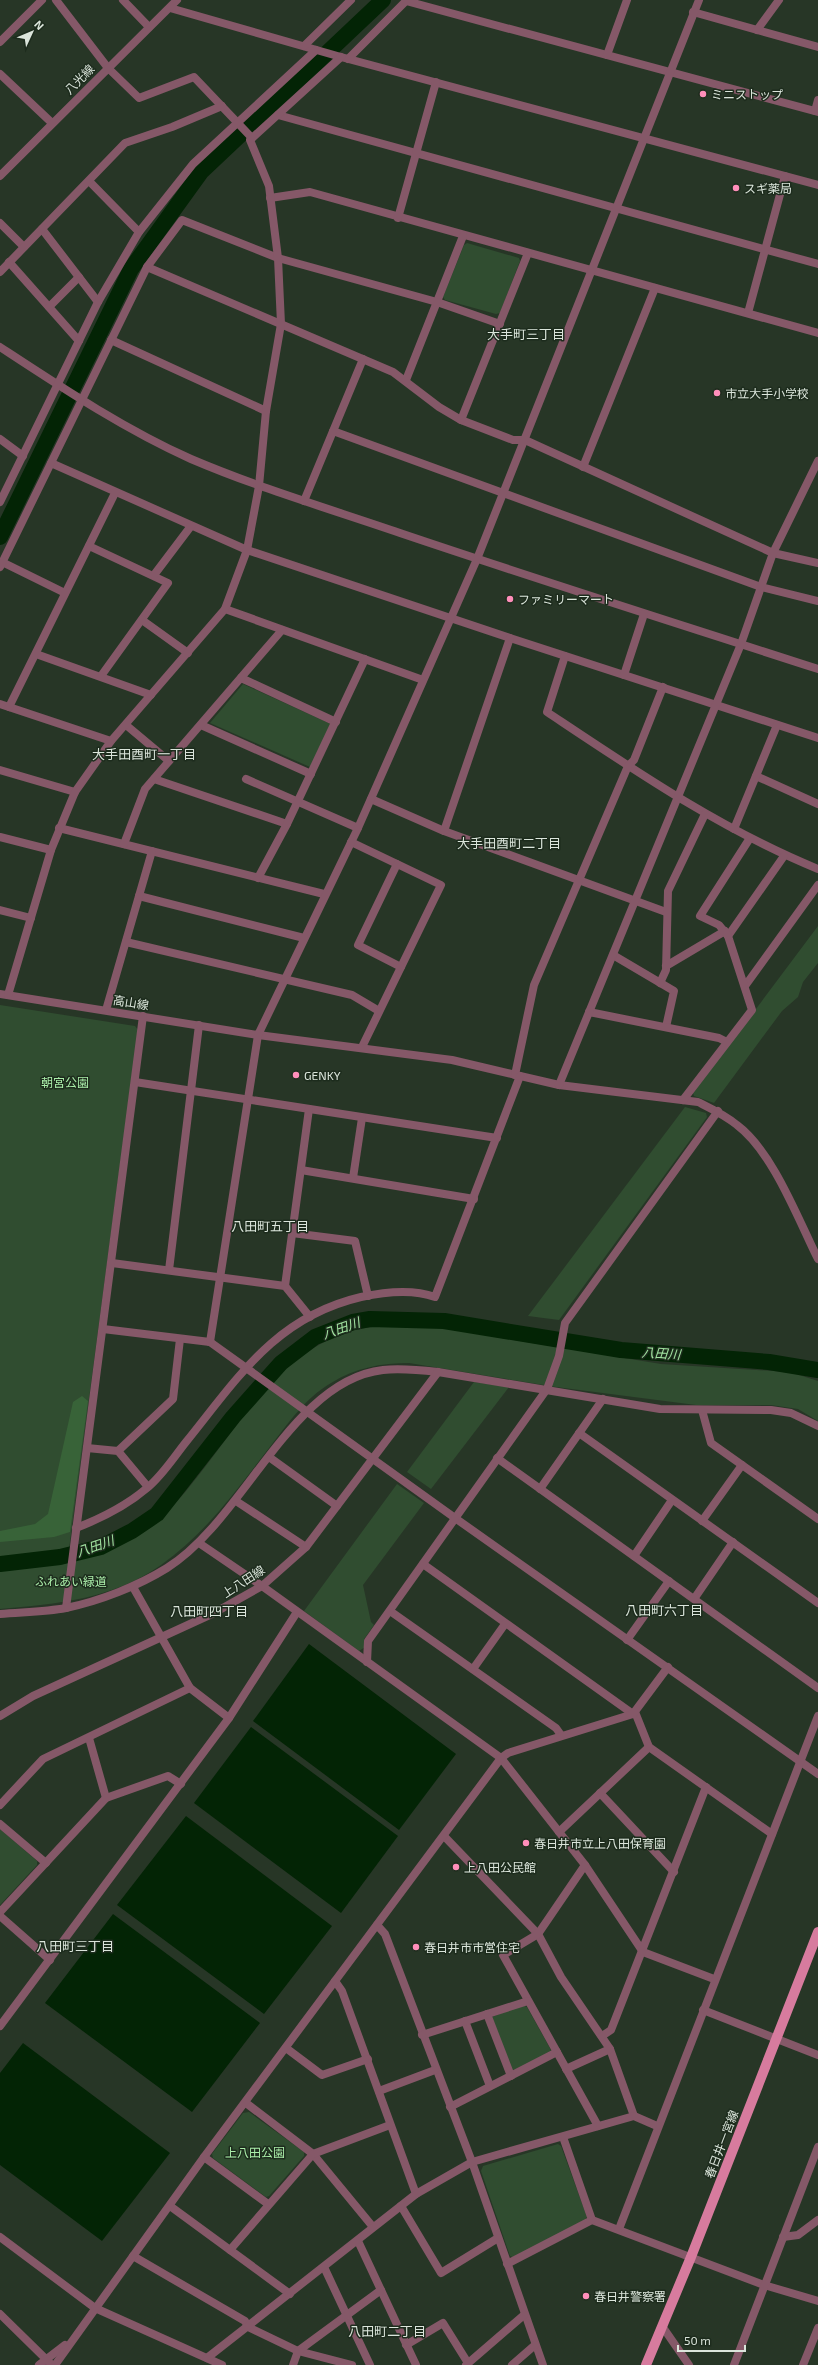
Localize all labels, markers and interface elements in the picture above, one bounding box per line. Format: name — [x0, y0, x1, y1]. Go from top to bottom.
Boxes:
north arrow — [12, 12, 52, 52]
text: N — [32, 17, 47, 32]
street label: 八光線 — [61, 61, 97, 97]
place label: ミニストップ — [711, 87, 783, 101]
marker: ミニストップ — [698, 89, 708, 99]
place label: スギ薬局 — [744, 181, 792, 195]
marker: スギ薬局 — [731, 183, 741, 193]
district label: 大手町三丁目 — [487, 326, 565, 342]
place label: 市立大手小学校 — [725, 386, 809, 400]
marker: 市立大手小学校 — [712, 388, 722, 398]
place label: ファミリーマート — [518, 592, 614, 606]
marker: ファミリーマート — [505, 594, 515, 604]
district label: 大手田酉町一丁目 — [92, 746, 196, 762]
district label: 大手田酉町二丁目 — [457, 835, 561, 851]
street label: 高山線 — [112, 992, 150, 1012]
place label: GENKY — [304, 1068, 341, 1082]
marker: GENKY — [291, 1070, 301, 1080]
park label: 朝宮公園 — [41, 1075, 89, 1089]
district label: 八田町五丁目 — [231, 1218, 309, 1234]
water label: 八田川 — [320, 1313, 364, 1342]
water label: 八田川 — [641, 1344, 683, 1362]
water label: 八田川 — [74, 1531, 118, 1560]
street label: 上八田線 — [219, 1562, 267, 1600]
park label: ふれあい緑道 — [35, 1574, 107, 1588]
district label: 八田町六丁目 — [625, 1602, 703, 1618]
district label: 八田町四丁目 — [170, 1603, 248, 1619]
place label: 春日井市立上八田保育園 — [534, 1836, 666, 1850]
marker: 春日井市立上八田保育園 — [521, 1838, 531, 1848]
place label: 上八田公民館 — [464, 1860, 536, 1874]
marker: 上八田公民館 — [451, 1862, 461, 1872]
district label: 八田町三丁目 — [36, 1938, 114, 1954]
place label: 春日井市市営住宅 — [424, 1940, 520, 1954]
marker: 春日井市市営住宅 — [411, 1942, 421, 1952]
street label: 春日井一宮線 — [702, 2108, 740, 2180]
park label: 上八田公園 — [225, 2145, 285, 2159]
place label: 春日井警察署 — [594, 2289, 666, 2303]
marker: 春日井警察署 — [581, 2291, 591, 2301]
district label: 八田町二丁目 — [348, 2323, 426, 2339]
scale bar — [678, 2327, 745, 2353]
text: 50 m — [684, 2333, 711, 2347]

